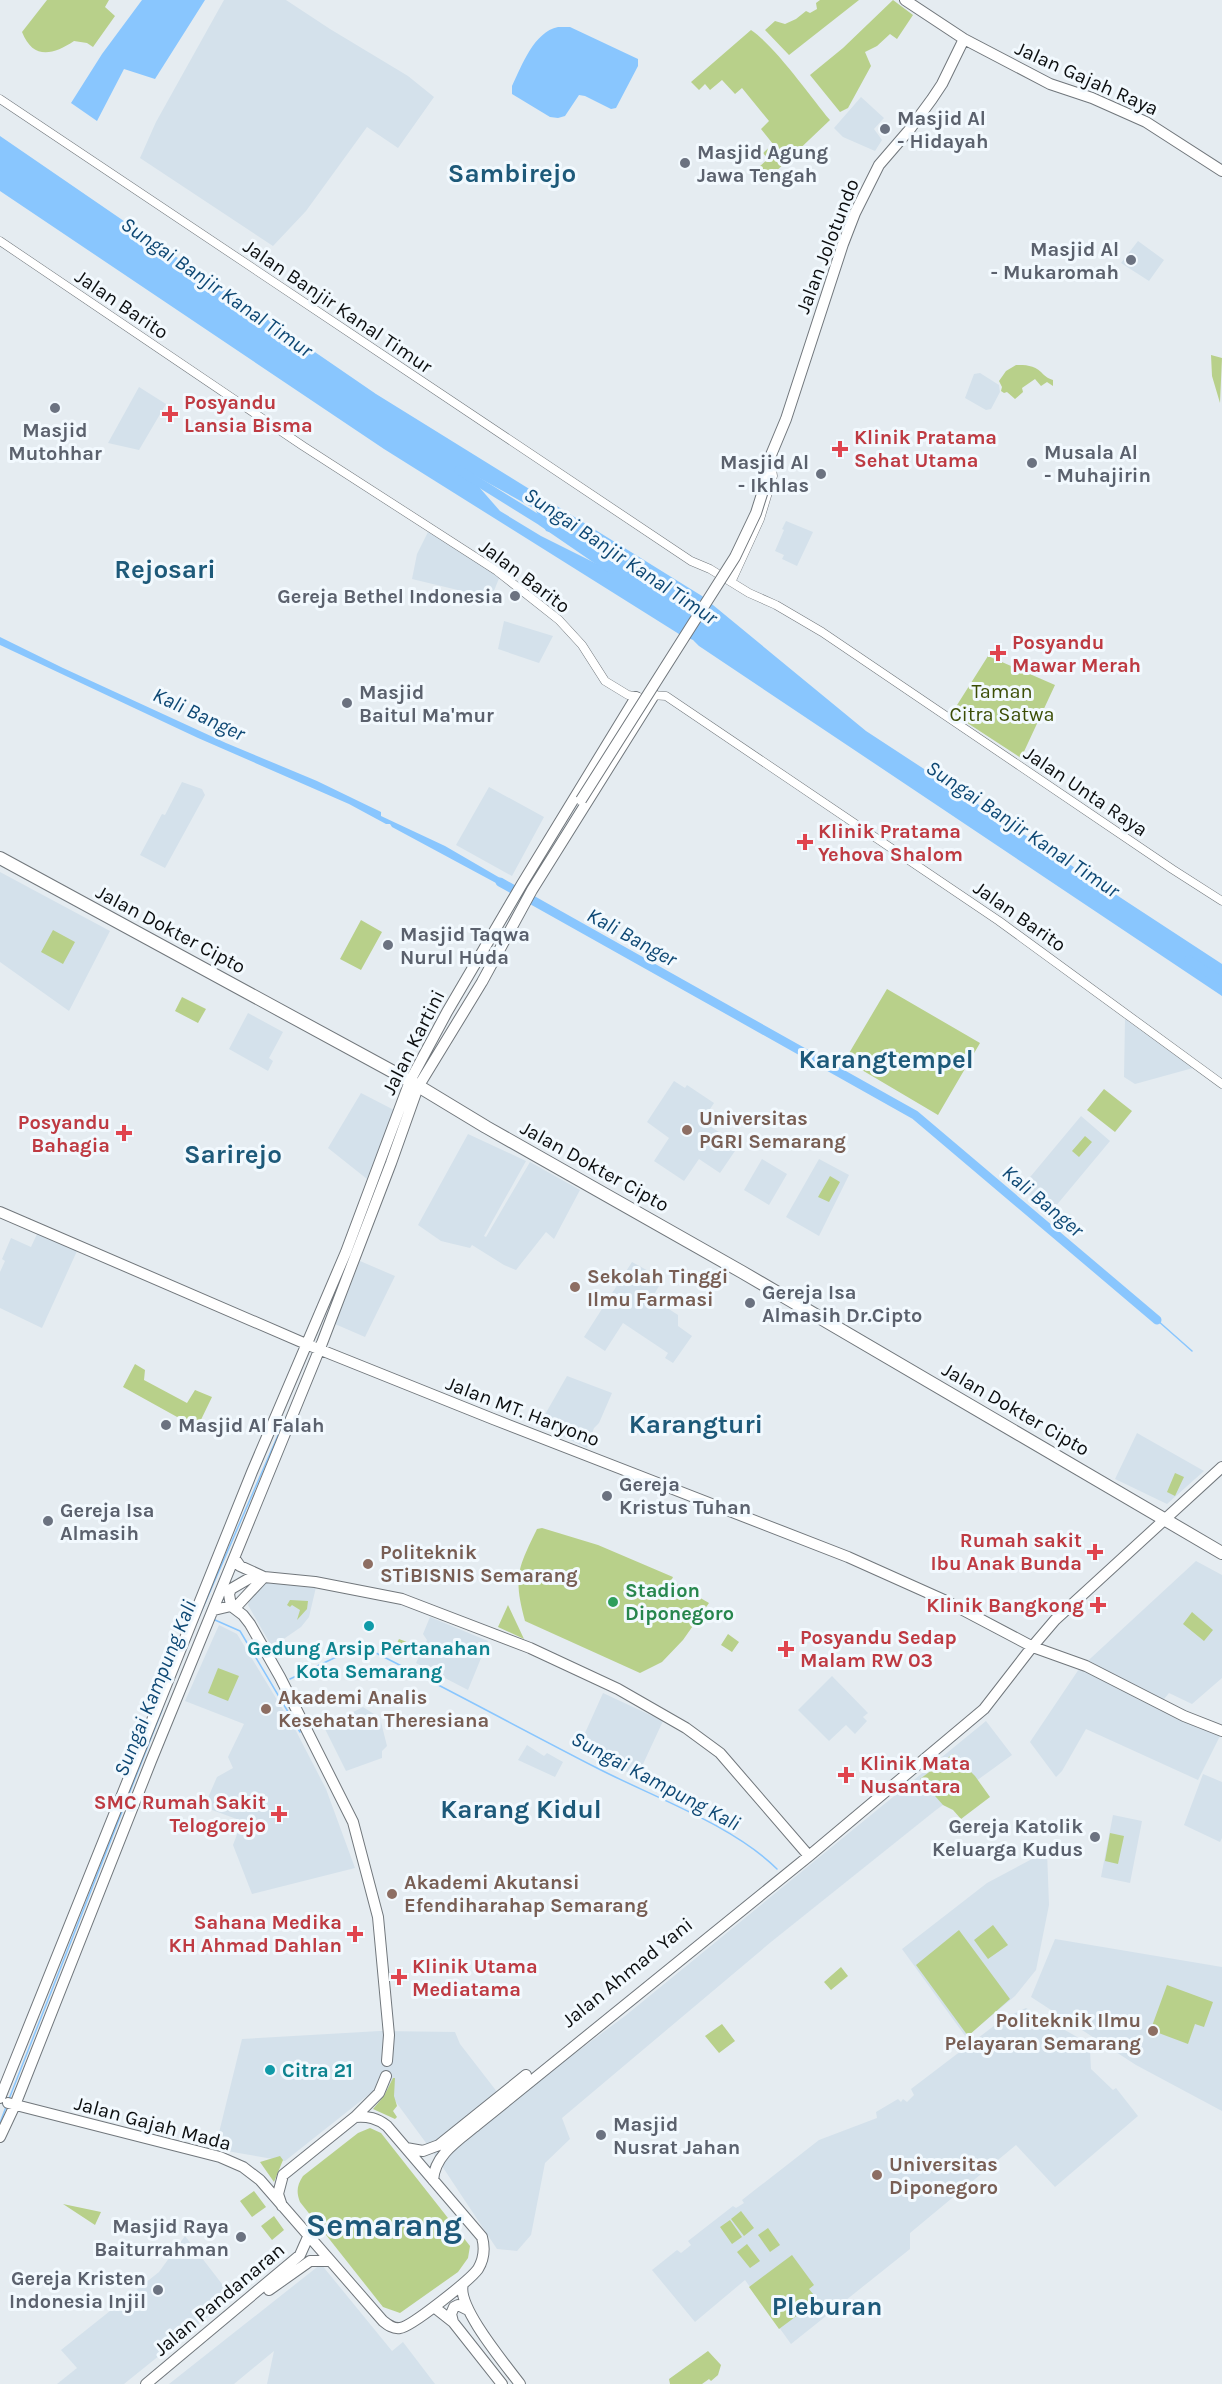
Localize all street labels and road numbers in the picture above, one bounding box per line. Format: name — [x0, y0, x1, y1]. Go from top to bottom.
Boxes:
street label: Jalan Gajah Raya — [1012, 37, 1162, 120]
street label: Jalan Jolotundo — [791, 176, 864, 317]
street label: Jalan Banjir Kanal Timur — [239, 235, 437, 379]
street label: Jalan Barito — [71, 265, 173, 344]
street label: Jalan Barito — [475, 535, 575, 618]
street label: Jalan Unta Raya — [1019, 741, 1152, 841]
street label: Jalan Barito — [969, 876, 1070, 957]
street label: Jalan Dokter Cipto — [92, 880, 249, 979]
street label: Jalan Kartini — [377, 986, 450, 1098]
street label: Jalan Dokter Cipto — [517, 1116, 673, 1217]
street label: Jalan Dokter Cipto — [938, 1358, 1093, 1461]
street label: Jalan MT. Haryono — [443, 1372, 603, 1451]
street label: Jalan Ahmad Yani — [557, 1913, 697, 2032]
street label: Jalan Gajah Mada — [72, 2091, 234, 2155]
street label: Jalan Pandanaran — [150, 2238, 289, 2361]

